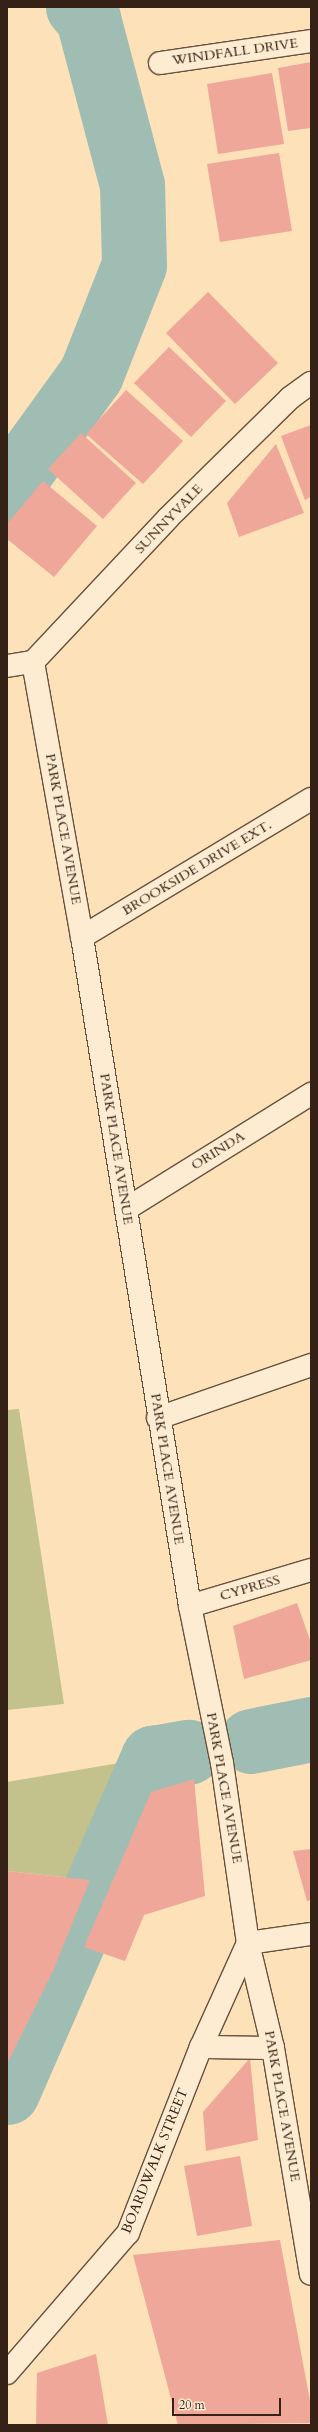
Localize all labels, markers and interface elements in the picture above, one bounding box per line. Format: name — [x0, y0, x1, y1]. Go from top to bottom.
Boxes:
street label: WINDFALL DRIVE — [171, 35, 299, 69]
street label: SUNNYVALE — [132, 481, 206, 557]
street label: PARK PLACE AVENUE — [41, 752, 85, 906]
street label: BROOKSIDE DRIVE EXT. — [119, 817, 275, 919]
street label: PARK PLACE AVENUE — [96, 1072, 136, 1226]
street label: ORINDA — [188, 1128, 248, 1174]
street label: PARK PLACE AVENUE — [147, 1392, 187, 1546]
street label: CYPRESS — [218, 1571, 282, 1605]
street label: PARK PLACE AVENUE — [202, 1711, 246, 1865]
street label: PARK PLACE AVENUE — [260, 2029, 304, 2183]
street label: BOARDWALK STREET — [118, 2086, 192, 2236]
scale bar — [174, 2390, 283, 2416]
text: 20 m — [179, 2397, 205, 2413]

